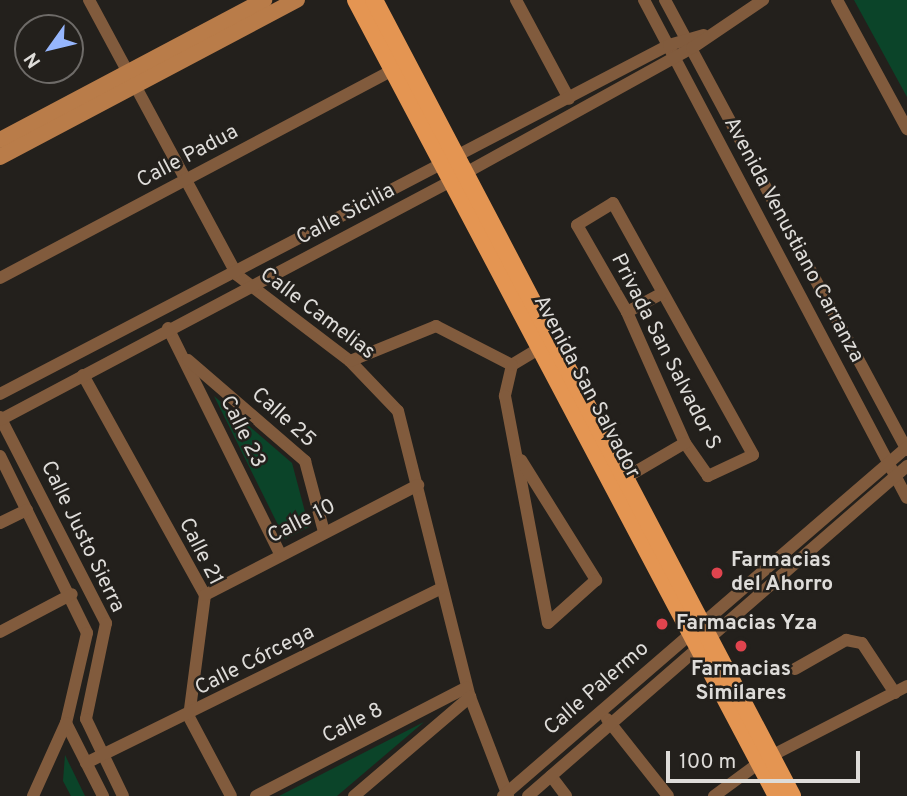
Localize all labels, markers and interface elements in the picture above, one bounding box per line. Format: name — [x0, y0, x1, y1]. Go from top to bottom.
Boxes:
north arrow — [14, 14, 84, 84]
text: N — [19, 47, 47, 72]
street label: Avenida Venustiano Carranza — [717, 113, 869, 367]
street label: Calle Padua — [133, 120, 243, 194]
street label: Calle Sicilia — [293, 179, 399, 251]
street label: Privada San Salvador S — [605, 250, 725, 454]
street label: Calle Camelias — [254, 262, 380, 366]
street label: Avenida San Salvador — [527, 291, 645, 483]
street label: Calle 25 — [246, 383, 320, 453]
street label: Calle 23 — [214, 392, 270, 472]
street label: Calle Justo Sierra — [34, 457, 130, 617]
street label: Calle 10 — [264, 494, 340, 550]
street label: Calle 21 — [172, 514, 228, 590]
place label: Farmacias del Ahorro — [731, 548, 834, 598]
marker: Farmacias del Ahorro — [709, 565, 725, 581]
place label: Farmacias Yza — [676, 611, 818, 637]
marker: Farmacias Yza — [654, 616, 670, 632]
street label: Calle Córcega — [191, 620, 319, 702]
street label: Calle Palermo — [539, 637, 655, 741]
marker: Farmacias Similares — [733, 638, 749, 654]
place label: Farmacias Similares — [691, 657, 791, 707]
street label: Calle 8 — [318, 698, 388, 750]
scale bar — [669, 736, 863, 780]
text: 100 m — [679, 749, 736, 776]

